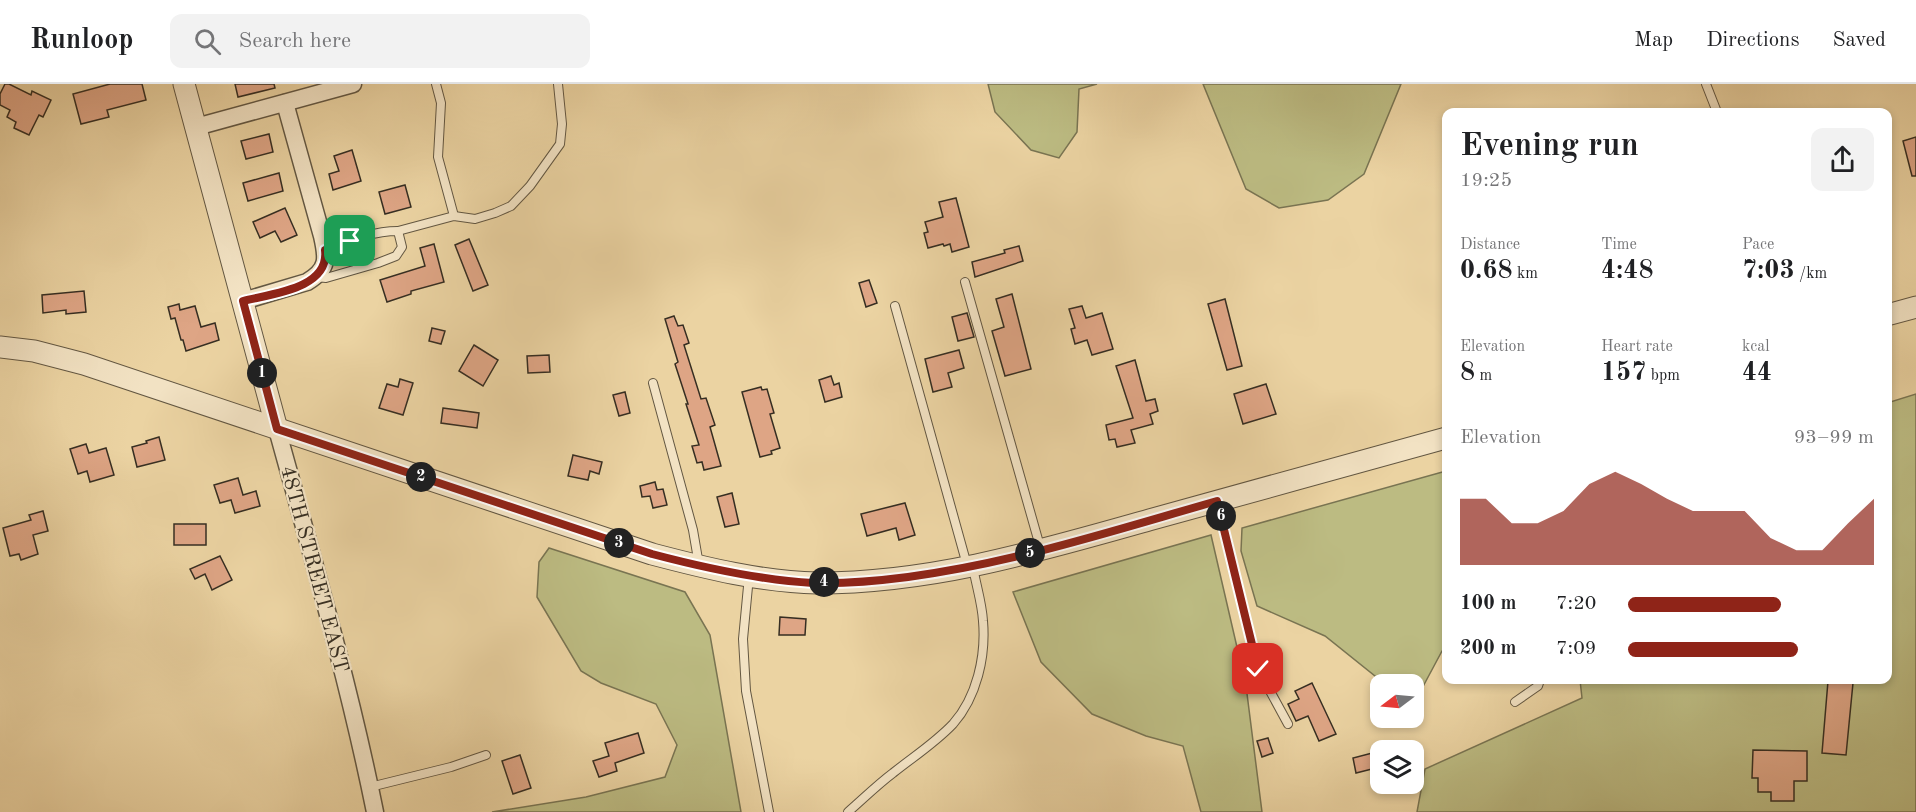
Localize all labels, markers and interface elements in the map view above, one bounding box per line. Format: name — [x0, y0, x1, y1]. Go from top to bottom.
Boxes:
search box — [170, 14, 590, 68]
icon: search — [191, 25, 224, 58]
text: Runloop — [30, 27, 134, 55]
text: Search here — [239, 30, 351, 52]
text: Map — [1634, 30, 1673, 51]
text: Directions — [1706, 30, 1800, 51]
text: Saved — [1833, 30, 1886, 51]
button: share — [1811, 128, 1874, 191]
text: Evening run — [1460, 130, 1639, 163]
text: 19:25 — [1460, 171, 1512, 191]
pin — [324, 215, 375, 266]
icon: arrive — [333, 224, 366, 257]
text: Distance — [1460, 237, 1520, 253]
text: Time — [1601, 237, 1637, 253]
text: Pace — [1742, 237, 1774, 253]
text: 0.68 — [1460, 258, 1513, 284]
text: 4:48 — [1601, 258, 1654, 284]
text: 7:03 — [1742, 258, 1795, 284]
text: km — [1513, 266, 1538, 282]
text: /km — [1795, 266, 1827, 282]
text: Elevation — [1460, 339, 1525, 355]
text: Heart rate — [1601, 339, 1673, 355]
text: kcal — [1742, 339, 1770, 355]
pin: 1 — [247, 358, 277, 388]
text: 8 — [1460, 360, 1475, 386]
text: 157 — [1601, 360, 1646, 386]
text: 44 — [1742, 360, 1772, 386]
text: 1 — [257, 365, 267, 381]
text: m — [1475, 368, 1492, 384]
text: bpm — [1646, 368, 1680, 384]
text: Elevation — [1460, 428, 1541, 448]
text: 93–99 m — [1794, 428, 1874, 448]
pin: 2 — [406, 462, 436, 492]
street label: 48TH STREET EAST — [276, 464, 351, 675]
text: 2 — [416, 469, 426, 485]
pin: 6 — [1206, 501, 1236, 531]
text: 6 — [1216, 508, 1226, 524]
pin: 3 — [604, 528, 634, 558]
text: 3 — [614, 535, 624, 551]
pin: 5 — [1015, 538, 1045, 568]
text: 5 — [1025, 545, 1035, 561]
pin: 4 — [809, 567, 839, 597]
text: 4 — [819, 574, 829, 590]
text: 100 m — [1460, 594, 1516, 614]
text: 7:20 — [1556, 594, 1596, 614]
text: 200 m — [1460, 639, 1516, 659]
text: 7:09 — [1556, 639, 1596, 659]
pin — [1232, 643, 1283, 694]
icon: check — [1241, 652, 1274, 685]
north arrow — [1370, 674, 1424, 728]
map controls — [1370, 674, 1424, 794]
button: layers — [1370, 740, 1424, 794]

